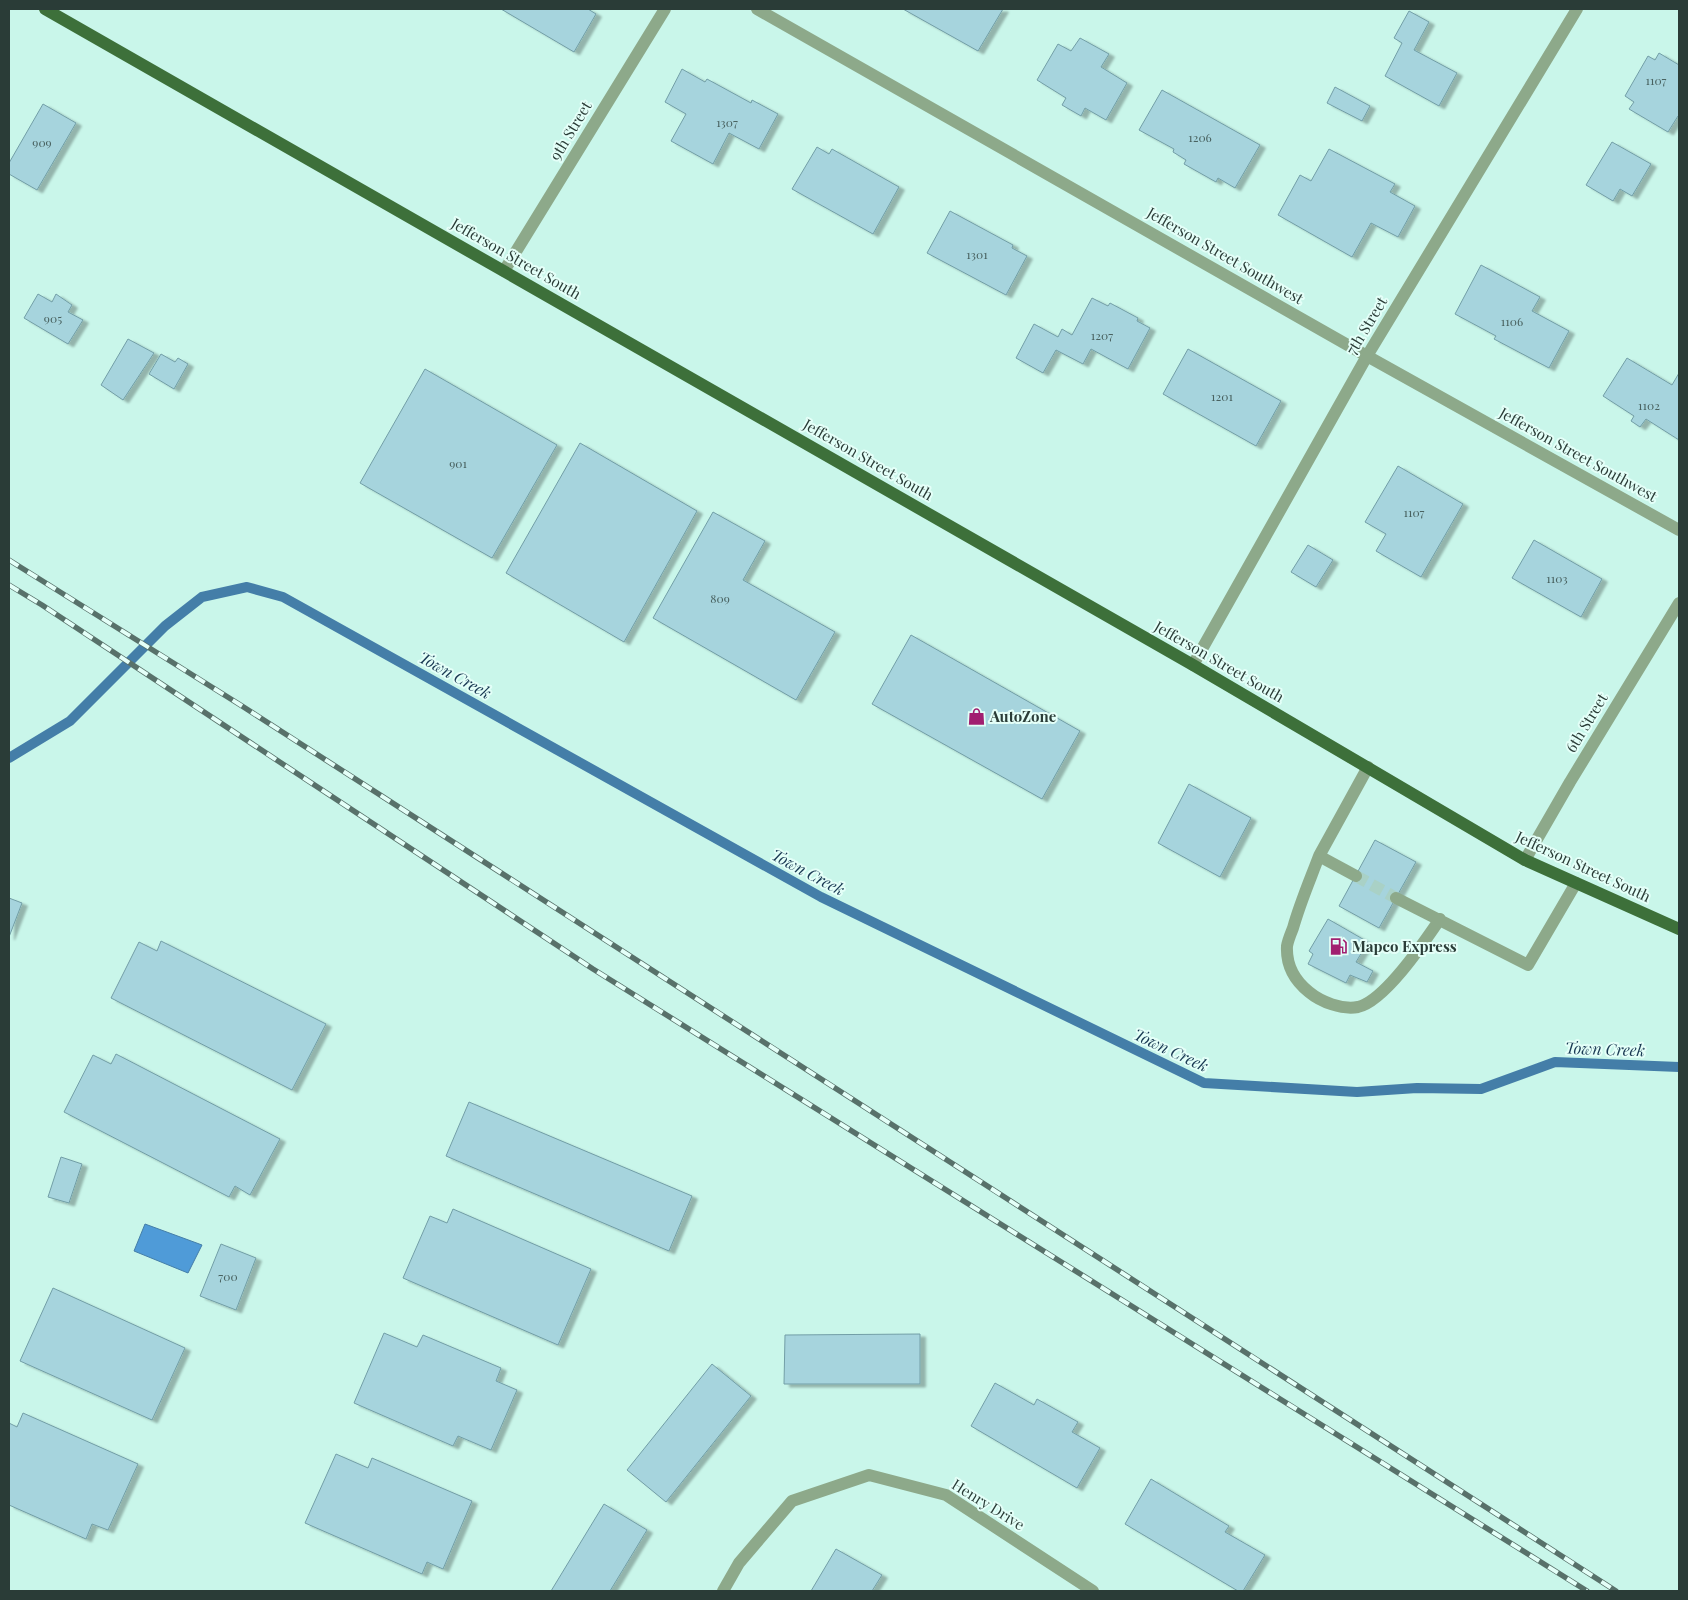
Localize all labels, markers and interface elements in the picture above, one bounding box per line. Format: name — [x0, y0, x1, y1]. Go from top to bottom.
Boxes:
house number: 1107 — [1646, 72, 1667, 88]
street label: 9th Street — [545, 97, 596, 164]
house number: 1307 — [716, 114, 738, 130]
house number: 1206 — [1188, 129, 1212, 145]
house number: 909 — [32, 134, 52, 150]
street label: Jefferson Street Southwest — [1143, 202, 1308, 308]
street label: Jefferson Street South — [447, 212, 585, 304]
house number: 1301 — [966, 246, 988, 262]
street label: 7th Street — [1341, 292, 1392, 358]
house number: 905 — [44, 310, 62, 326]
house number: 1106 — [1501, 313, 1523, 329]
house number: 1207 — [1091, 327, 1113, 343]
house number: 1201 — [1211, 388, 1233, 404]
house number: 1102 — [1638, 397, 1660, 413]
street label: Jefferson Street Southwest — [1495, 402, 1662, 506]
street label: Jefferson Street South — [799, 413, 937, 505]
house number: 901 — [449, 455, 467, 471]
house number: 1107 — [1404, 504, 1425, 520]
house number: 1103 — [1546, 570, 1568, 586]
house number: 809 — [710, 590, 730, 606]
street label: Jefferson Street South — [1150, 615, 1288, 707]
water label: Town Creek — [415, 646, 495, 703]
street label: 6th Street — [1561, 689, 1612, 756]
place label: AutoZone — [989, 706, 1057, 726]
shop icon: AutoZone — [966, 707, 986, 727]
street label: Jefferson Street South — [1512, 826, 1654, 906]
water label: Town Creek — [768, 844, 848, 900]
place label: Mapco Express — [1352, 936, 1457, 956]
fuel station icon: Mapco Express — [1328, 937, 1348, 957]
water label: Town Creek — [1131, 1023, 1212, 1076]
water label: Town Creek — [1565, 1037, 1645, 1060]
house number: 700 — [218, 1268, 238, 1284]
street label: Henry Drive — [948, 1474, 1029, 1534]

